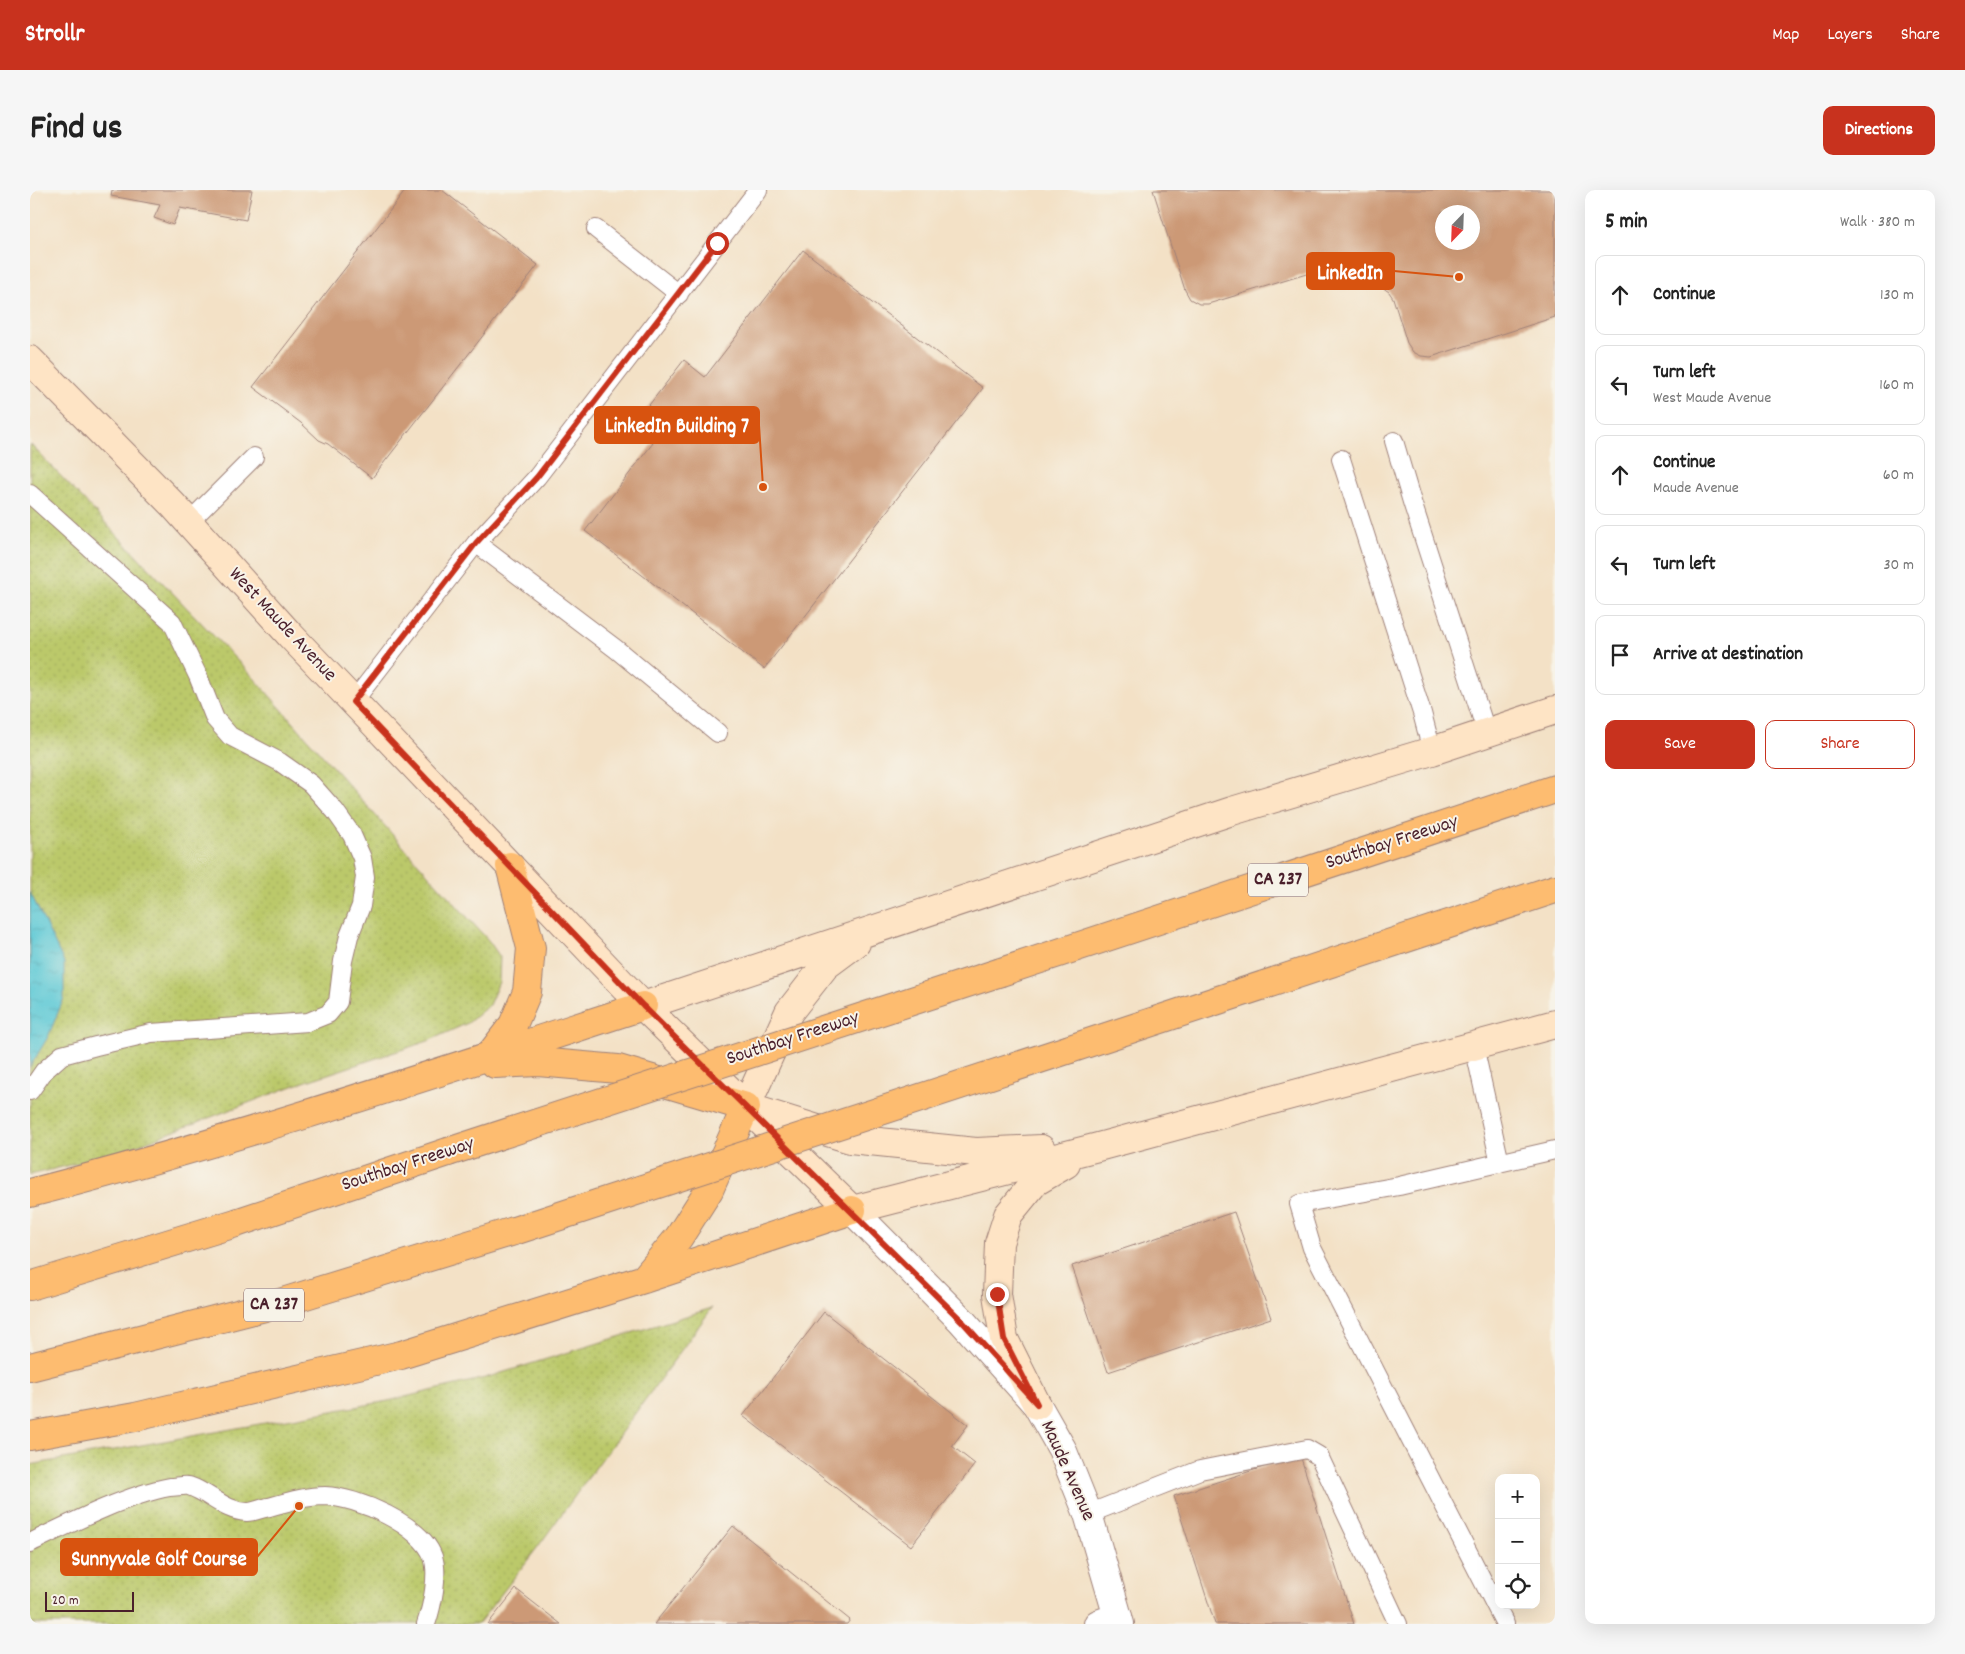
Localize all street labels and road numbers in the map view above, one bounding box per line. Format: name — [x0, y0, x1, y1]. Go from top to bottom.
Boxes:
street label: West Maude Avenue — [221, 561, 343, 689]
street label: Southbay Freeway — [1322, 808, 1463, 878]
road number: CA 237 — [1248, 864, 1308, 896]
street label: Southbay Freeway — [723, 1004, 864, 1074]
street label: Southbay Freeway — [338, 1130, 479, 1200]
road number: CA 237 — [244, 1288, 304, 1322]
street label: Maude Avenue — [1032, 1416, 1102, 1526]

